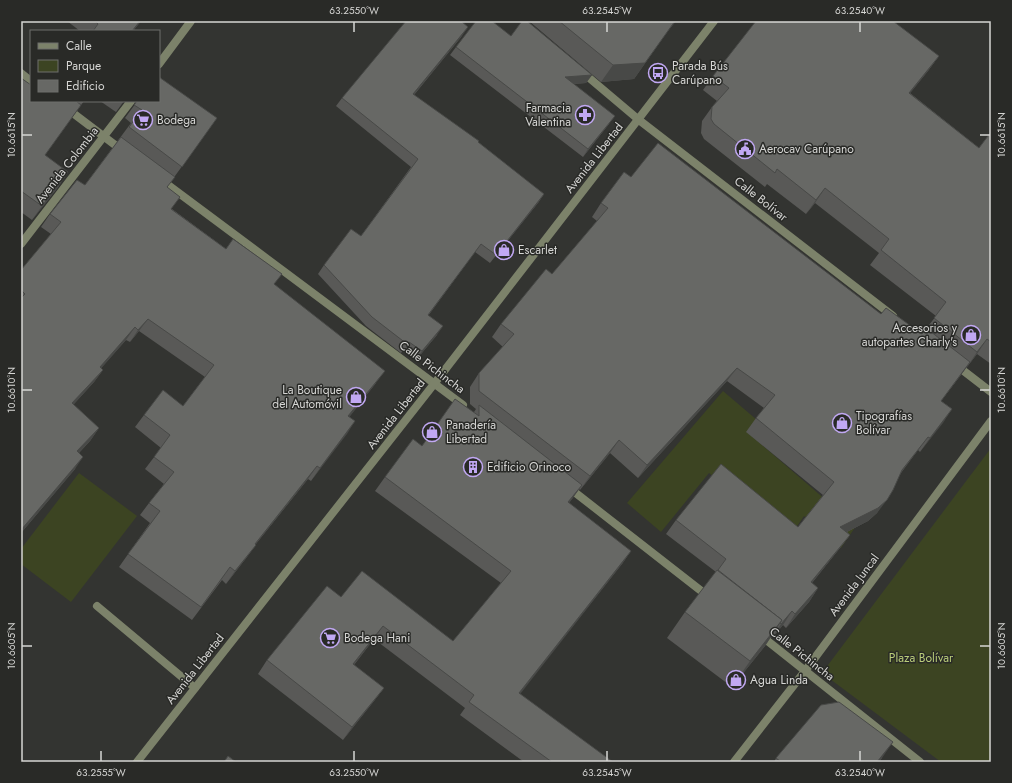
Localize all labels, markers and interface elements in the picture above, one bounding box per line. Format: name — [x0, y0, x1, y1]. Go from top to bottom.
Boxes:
text: 63.2550°W — [329, 3, 379, 18]
text: 63.2545°W — [582, 3, 632, 18]
text: 63.2540°W — [835, 3, 885, 18]
legend — [30, 30, 160, 102]
text: Calle — [66, 37, 92, 55]
text: Parque — [66, 57, 101, 75]
place label: Parada Bús Carúpano — [672, 57, 728, 89]
bus stop icon: Parada Bús Carúpano — [647, 62, 669, 84]
text: Edificio — [66, 77, 105, 95]
place label: Farmacia Valentina — [525, 99, 571, 131]
pharmacy icon: Farmacia Valentina — [574, 104, 596, 126]
supermarket icon: Bodega — [132, 109, 154, 131]
place label: Bodega — [157, 111, 196, 129]
text: 10.6615°N — [4, 112, 19, 158]
text: 10.6615°N — [994, 112, 1009, 158]
street label: Avenida Libertad — [561, 119, 627, 197]
street label: Avenida Colombia — [31, 122, 103, 207]
public building icon: Aerocav Carúpano — [734, 138, 756, 160]
place label: Aerocav Carúpano — [759, 140, 854, 158]
street label: Calle Bolívar — [730, 172, 792, 226]
shop icon: Escarlet — [493, 239, 515, 261]
place label: Escarlet — [518, 241, 557, 259]
place label: Accesorios y autopartes Charly's — [862, 319, 958, 351]
shop icon: Accesorios y autopartes Charly's — [960, 324, 982, 346]
street label: Calle Pichincha — [395, 336, 469, 398]
text: 10.6610°N — [4, 367, 19, 413]
text: 10.6610°N — [994, 367, 1009, 413]
street label: Avenida Libertad — [363, 375, 429, 453]
place label: La Boutique del Automóvil — [272, 381, 342, 413]
shop icon: La Boutique del Automóvil — [345, 386, 367, 408]
place label: Tipografías Bolívar — [856, 407, 912, 439]
shop icon: Tipografías Bolívar — [831, 412, 853, 434]
place label: Panadería Libertad — [446, 416, 496, 448]
shop icon: Panadería Libertad — [421, 421, 443, 443]
building icon: Edificio Orinoco — [462, 456, 484, 478]
place label: Edificio Orinoco — [487, 458, 571, 476]
street label: Avenida Juncal — [825, 550, 883, 620]
text: 10.6605°N — [4, 622, 19, 670]
text: 10.6605°N — [994, 622, 1009, 670]
street label: Calle Pichincha — [766, 623, 839, 685]
supermarket icon: Bodega Hani — [319, 627, 341, 649]
place label: Bodega Hani — [344, 629, 410, 647]
street label: Avenida Libertad — [162, 630, 228, 708]
park label: Plaza Bolívar — [889, 649, 954, 667]
shop icon: Agua Linda — [725, 669, 747, 691]
place label: Agua Linda — [750, 671, 808, 689]
text: 63.2555°W — [76, 765, 126, 780]
text: 63.2550°W — [329, 765, 379, 780]
text: 63.2545°W — [582, 765, 632, 780]
text: 63.2540°W — [835, 765, 885, 780]

